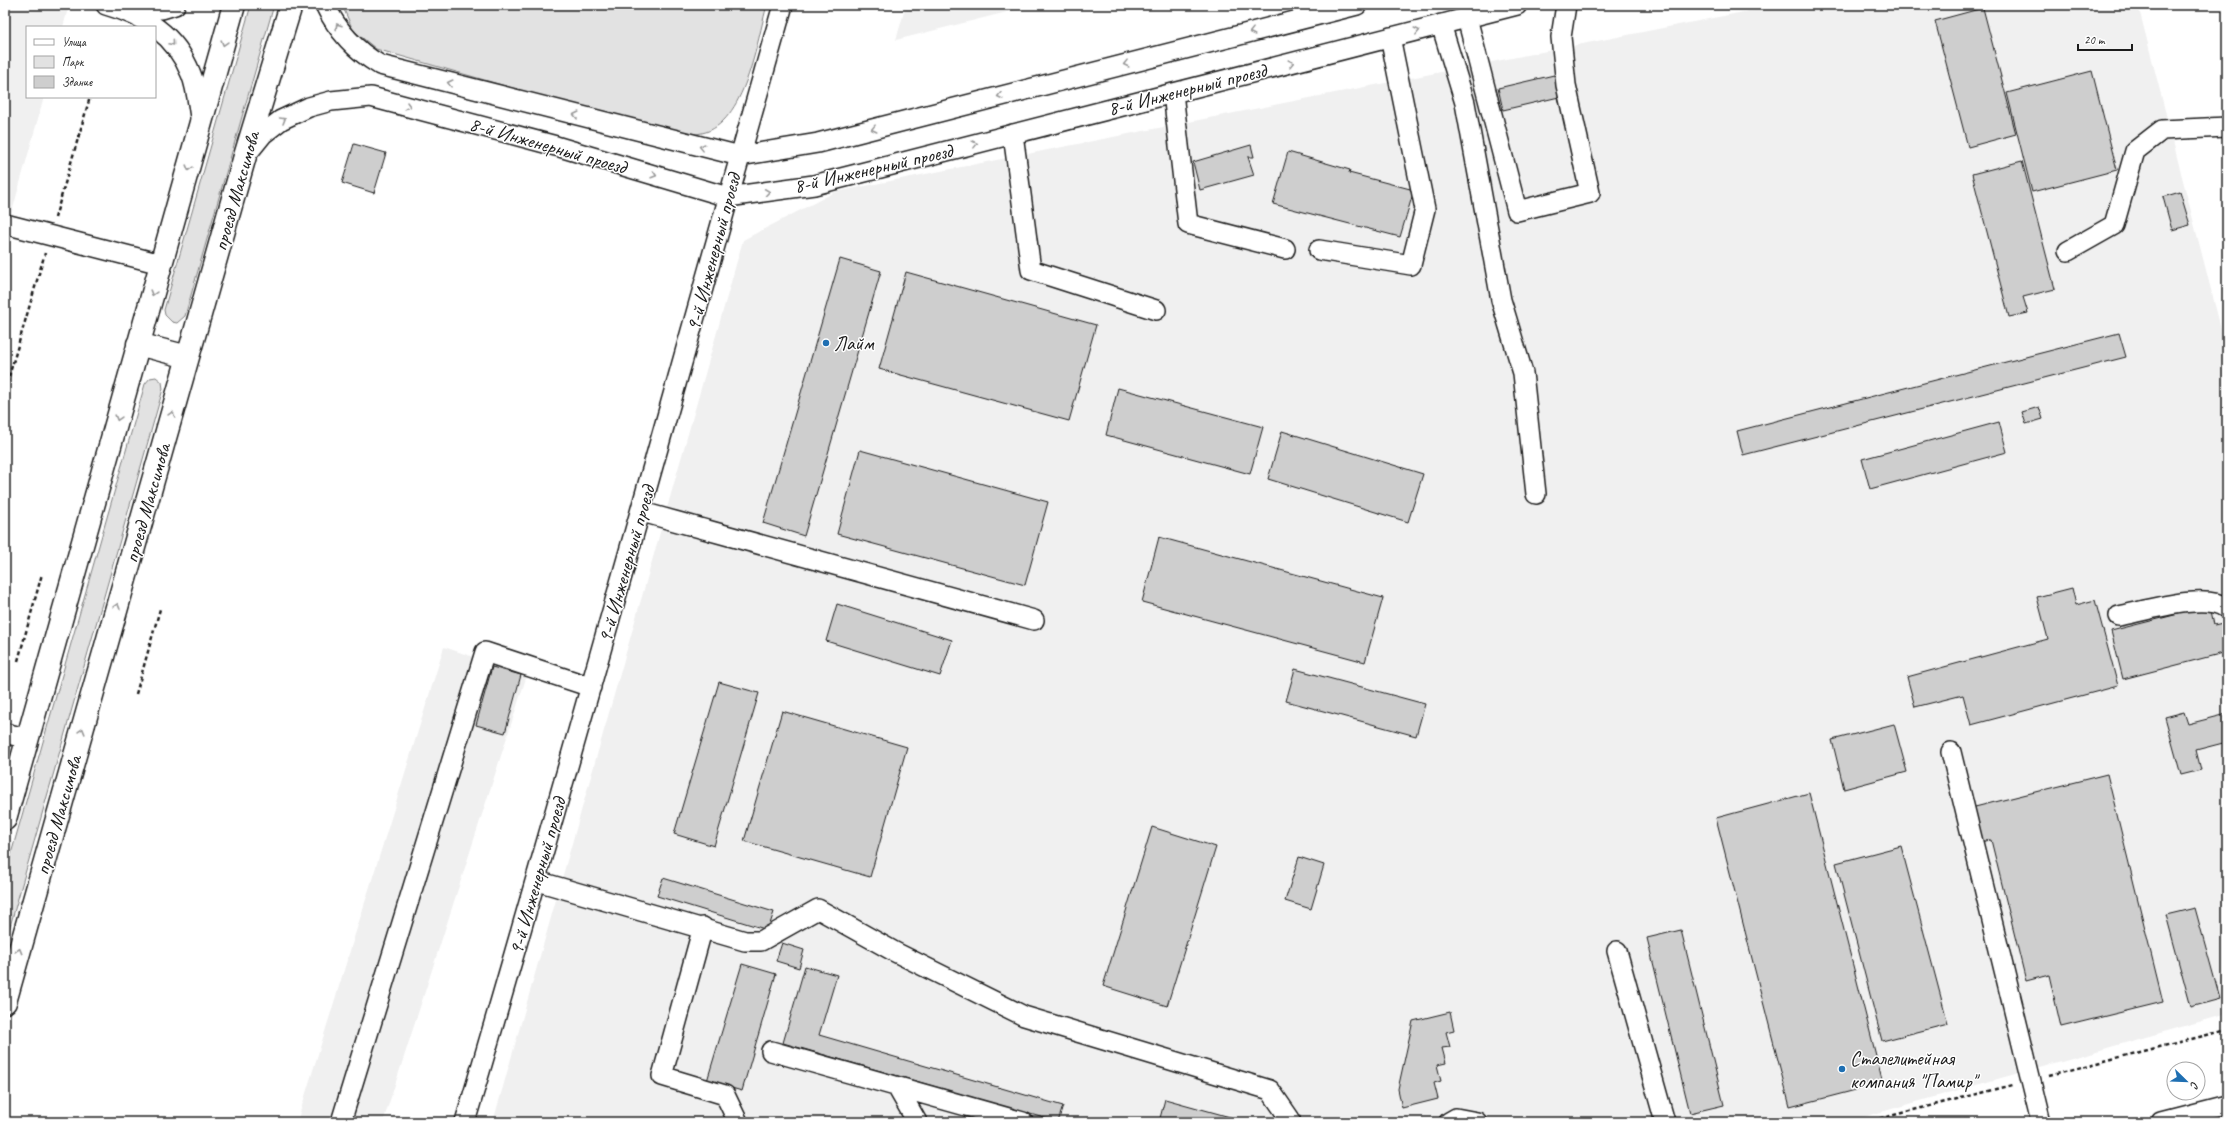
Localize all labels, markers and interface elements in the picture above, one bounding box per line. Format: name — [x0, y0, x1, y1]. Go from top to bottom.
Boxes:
one-way arrow — [335, 23, 343, 30]
legend — [26, 26, 156, 98]
scale bar — [2078, 26, 2132, 52]
one-way arrow — [1248, 27, 1255, 36]
one-way arrow — [1413, 27, 1420, 35]
text: 20 m — [2084, 32, 2106, 48]
text: Улица — [62, 34, 87, 50]
one-way arrow — [168, 38, 175, 45]
one-way arrow — [220, 39, 229, 46]
text: Парк — [62, 54, 85, 70]
street label: 8-й Инженерный проезд — [1106, 57, 1271, 121]
one-way arrow — [1122, 59, 1129, 68]
one-way arrow — [1287, 59, 1294, 68]
text: Здание — [62, 74, 93, 90]
one-way arrow — [446, 80, 453, 88]
one-way arrow — [996, 92, 1003, 100]
one-way arrow — [404, 101, 411, 110]
street label: 8-й Инженерный проезд — [467, 111, 631, 180]
one-way arrow — [573, 111, 580, 120]
one-way arrow — [279, 117, 286, 124]
one-way arrow — [870, 124, 877, 132]
street label: проезд Максимова — [208, 127, 266, 254]
street label: 8-й Инженерный проезд — [791, 138, 957, 199]
one-way arrow — [972, 140, 978, 148]
one-way arrow — [699, 143, 705, 151]
one-way arrow — [185, 164, 193, 171]
street label: 9-й Инженерный проезд — [680, 169, 747, 334]
one-way arrow — [650, 170, 657, 179]
one-way arrow — [764, 188, 770, 197]
one-way arrow — [149, 289, 158, 296]
place label: Лайм — [834, 331, 875, 356]
marker: Лайм — [821, 338, 831, 348]
one-way arrow — [167, 411, 176, 418]
one-way arrow — [114, 414, 123, 421]
street label: проезд Максимова — [119, 439, 177, 566]
street label: 9-й Инженерный проезд — [592, 481, 661, 645]
one-way arrow — [113, 603, 121, 610]
one-way arrow — [77, 728, 86, 735]
street label: проезд Максимова — [30, 751, 88, 878]
street label: 9-й Инженерный проезд — [503, 793, 572, 957]
one-way arrow — [15, 947, 23, 954]
place label: Сталелитейная компания "Памир" — [1850, 1046, 1980, 1094]
north arrow — [2166, 1061, 2206, 1101]
marker: Сталелитейная компания "Памир" — [1837, 1064, 1847, 1074]
text: С — [2187, 1080, 2203, 1092]

